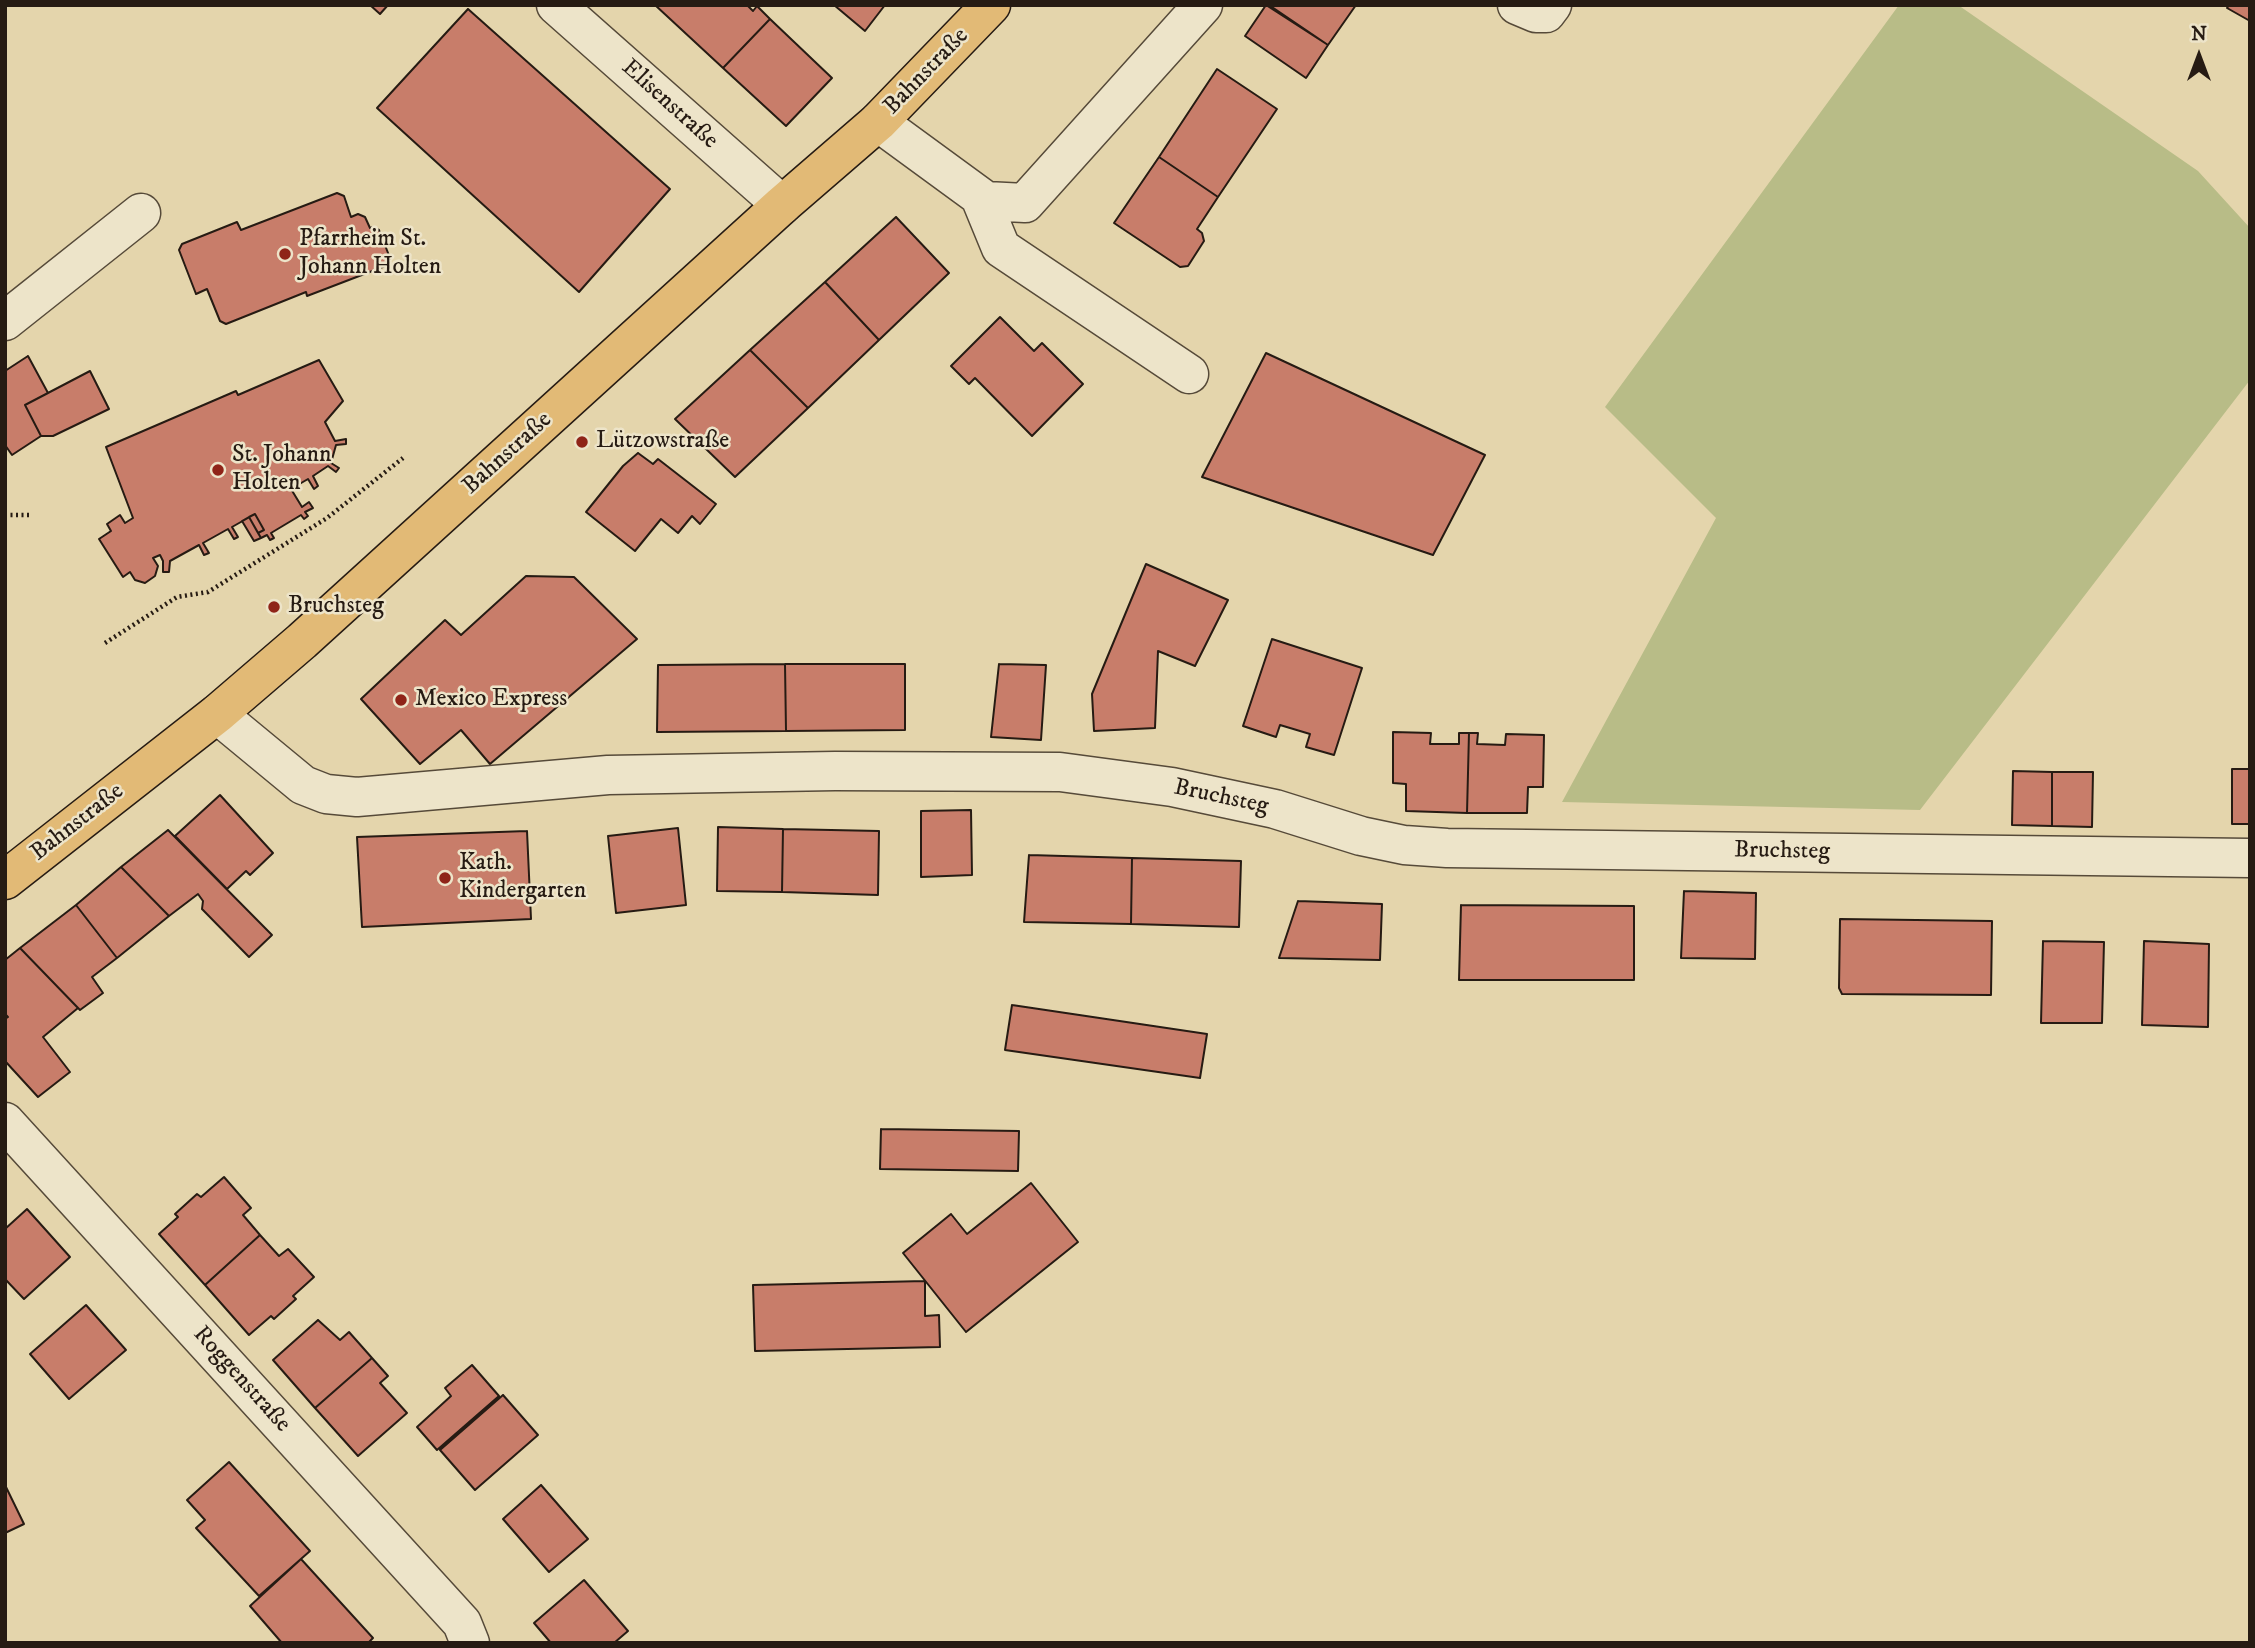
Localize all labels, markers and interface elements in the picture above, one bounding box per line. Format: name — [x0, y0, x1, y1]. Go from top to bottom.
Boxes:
north arrow — [2164, 21, 2234, 91]
street label: Bahnstraße — [879, 23, 975, 121]
text: N — [2191, 23, 2207, 46]
street label: Elisenstraße — [615, 54, 723, 156]
place label: Pfarrheim St. Johann Holten — [299, 226, 441, 282]
marker: Pfarrheim St. Johann Holten — [277, 246, 293, 262]
street label: Bahnstraße — [458, 407, 558, 501]
place label: Lützowstraße — [596, 428, 729, 456]
marker: Lützowstraße — [574, 434, 590, 450]
place label: St. Johann Holten — [232, 442, 332, 498]
marker: St. Johann Holten — [210, 462, 226, 478]
place label: Bruchsteg — [288, 593, 384, 621]
marker: Bruchsteg — [266, 599, 282, 615]
place label: Mexico Express — [415, 686, 567, 714]
marker: Mexico Express — [393, 692, 409, 708]
street label: Bruchsteg — [1171, 774, 1271, 822]
street label: Bahnstraße — [26, 778, 130, 868]
street label: Bruchsteg — [1734, 837, 1830, 867]
place label: Kath. Kindergarten — [459, 850, 586, 906]
marker: Kath. Kindergarten — [437, 870, 453, 886]
street label: Roggenstraße — [186, 1321, 296, 1439]

